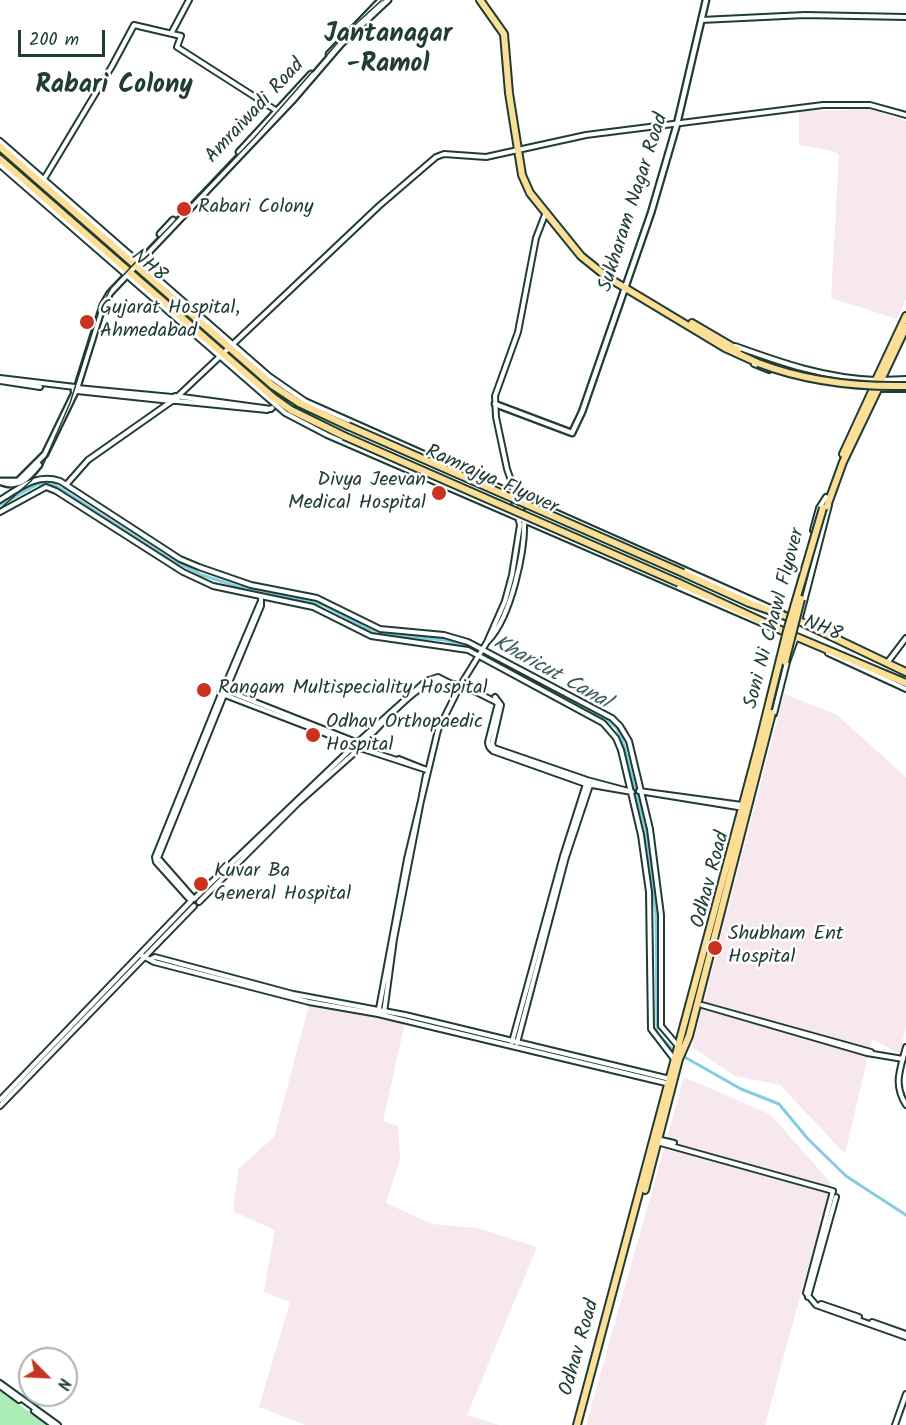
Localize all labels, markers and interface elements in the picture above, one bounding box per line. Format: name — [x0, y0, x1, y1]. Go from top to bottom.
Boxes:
scale bar — [21, 18, 108, 56]
district label: Jantanagar -Ramol — [324, 21, 452, 82]
text: 200 m — [29, 26, 79, 55]
street label: Amraiwadi Road — [201, 55, 311, 169]
district label: Rabari Colony — [35, 72, 193, 104]
street label: Sukharam Nagar Road — [595, 111, 675, 295]
place label: Rabari Colony — [198, 197, 313, 221]
marker: Rabari Colony — [175, 200, 193, 218]
street label: NH8 — [125, 245, 171, 289]
place label: Gujarat Hospital, Ahmedabad — [100, 298, 240, 345]
marker: Gujarat Hospital, Ahmedabad — [78, 313, 96, 331]
street label: Ramrajya Flyover — [421, 441, 561, 521]
place label: Divya Jeevan Medical Hospital — [288, 470, 426, 517]
marker: Divya Jeevan Medical Hospital — [430, 484, 448, 502]
street label: Soni Ni Chawl Flyover — [740, 526, 812, 712]
street label: NH8 — [799, 612, 845, 648]
water label: Kharicut Canal — [488, 631, 614, 717]
place label: Rangam Multispeciality Hospital — [218, 678, 488, 702]
marker: Rangam Multispeciality Hospital — [195, 681, 213, 699]
place label: Odhav Orthopaedic Hospital — [326, 712, 483, 759]
marker: Odhav Orthopaedic Hospital — [304, 726, 322, 744]
street label: Odhav Road — [688, 829, 736, 931]
place label: Kuvar Ba General Hospital — [214, 861, 351, 908]
marker: Kuvar Ba General Hospital — [192, 875, 210, 893]
place label: Shubham Ent Hospital — [728, 924, 844, 971]
marker: Shubham Ent Hospital — [706, 939, 724, 957]
street label: Odhav Road — [556, 1297, 606, 1399]
north arrow — [18, 1347, 78, 1407]
text: N — [50, 1374, 77, 1393]

